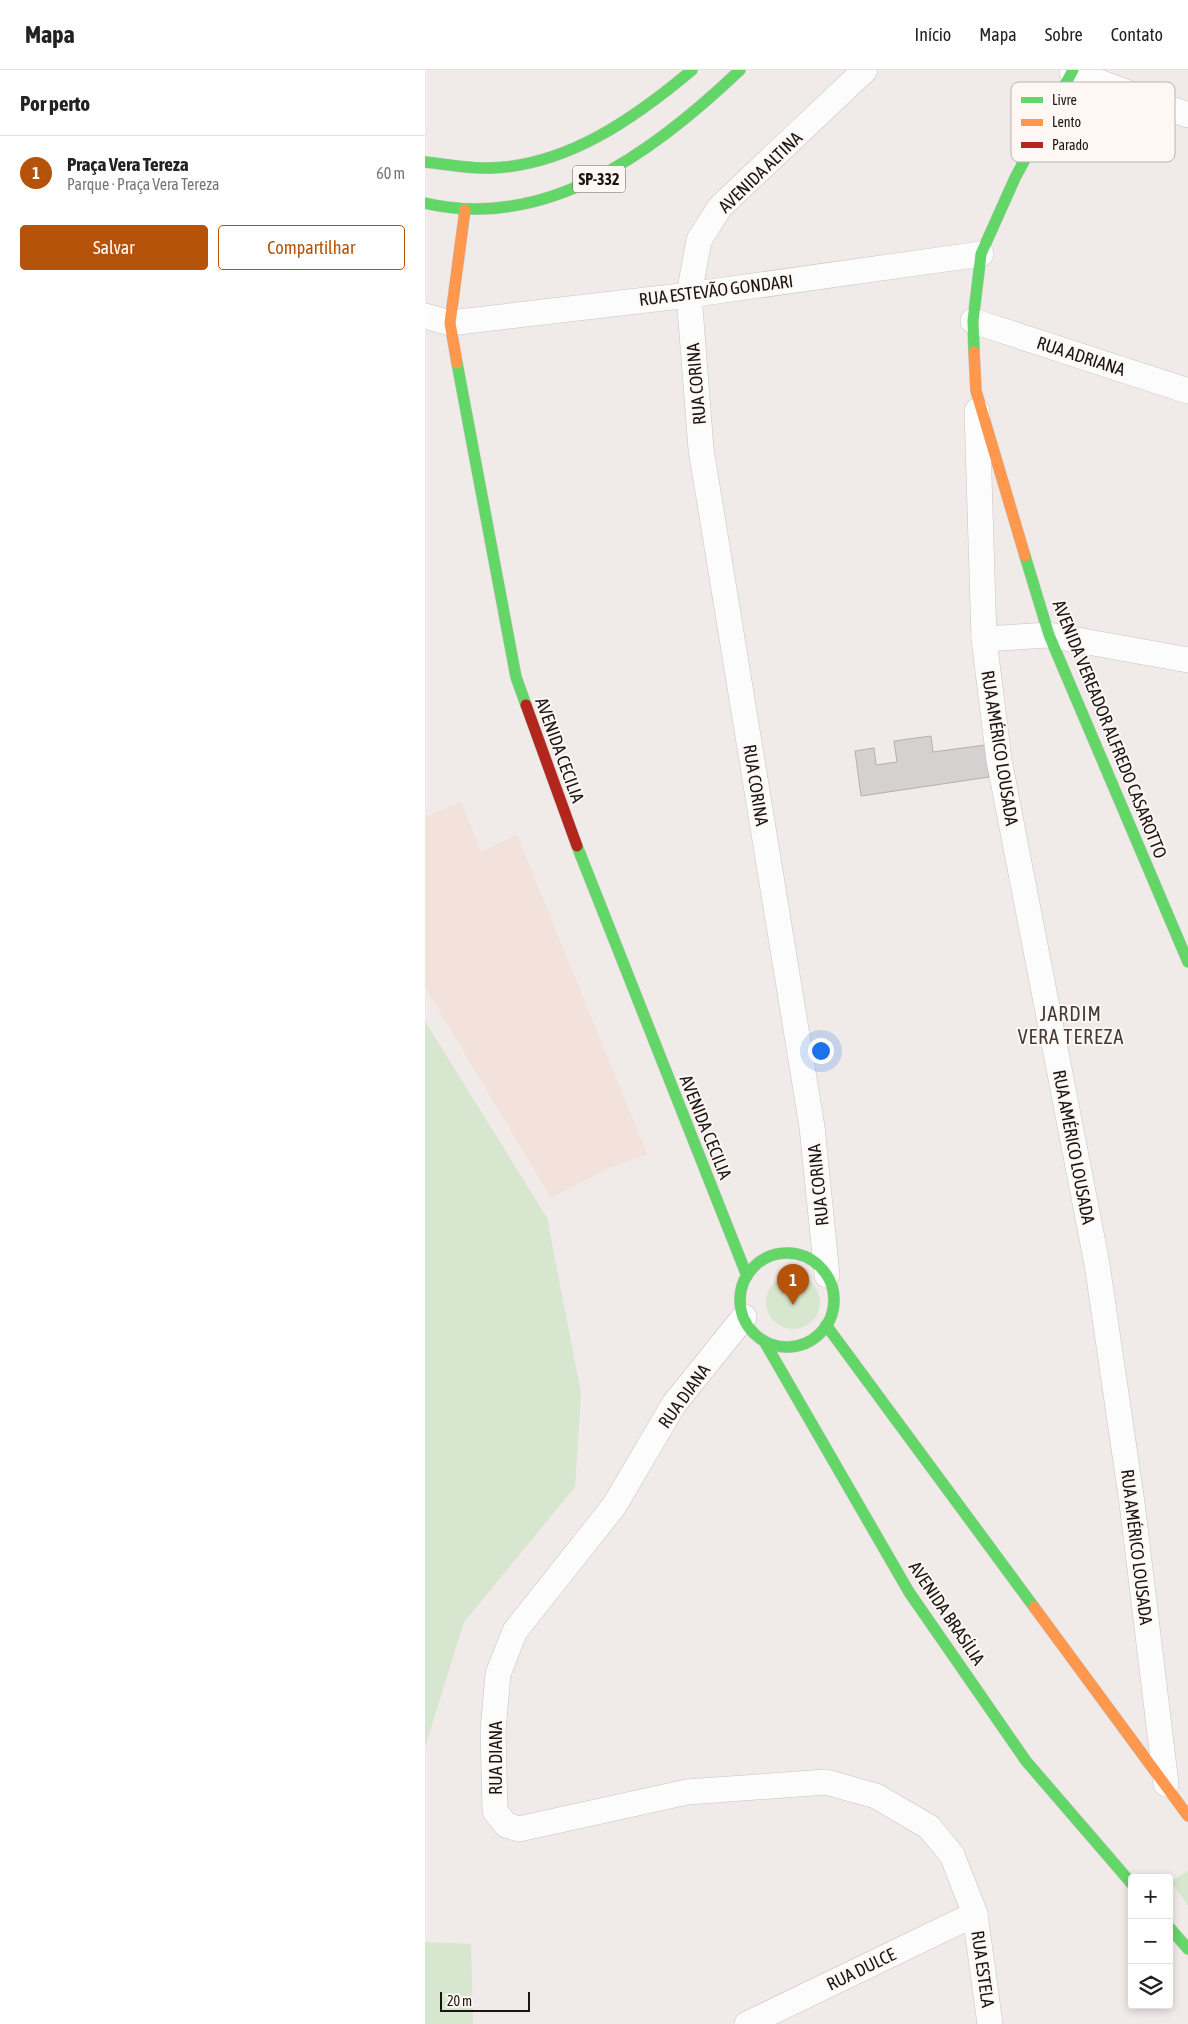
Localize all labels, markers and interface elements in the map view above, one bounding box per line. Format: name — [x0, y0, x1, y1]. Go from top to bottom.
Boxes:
text: Mapa — [25, 21, 75, 48]
text: Início — [915, 24, 951, 45]
text: Mapa — [979, 24, 1017, 45]
text: Sobre — [1045, 24, 1083, 45]
text: Contato — [1111, 24, 1163, 45]
legend — [1011, 82, 1175, 162]
text: Por perto — [20, 91, 90, 115]
text: Livre — [1052, 92, 1077, 108]
text: Lento — [1052, 114, 1081, 130]
street label: AVENIDA ALTINA — [714, 127, 806, 217]
text: Parado — [1052, 137, 1089, 153]
text: Praça Vera Tereza — [67, 153, 189, 175]
text: 1 — [32, 164, 40, 182]
text: 60 m — [376, 164, 405, 182]
road number: SP-332 — [573, 166, 625, 192]
text: Parque · Praça Vera Tereza — [67, 175, 219, 193]
button: Salvar — [20, 225, 208, 270]
button: Compartilhar — [218, 225, 405, 270]
street label: RUA ESTEVÃO GONDARI — [638, 270, 794, 310]
street label: RUA ADRIANA — [1034, 332, 1128, 380]
street label: RUA CORINA — [682, 342, 710, 426]
street label: AVENIDA VEREADOR ALFREDO CASAROTTO — [1048, 597, 1172, 861]
street label: RUA AMÉRICO LOUSADA — [977, 669, 1023, 827]
street label: AVENIDA CECILIA — [531, 695, 589, 806]
street label: RUA CORINA — [739, 743, 773, 827]
district label: JARDIM VERA TEREZA — [1018, 1002, 1124, 1048]
your location — [808, 1038, 834, 1064]
street label: RUA AMÉRICO LOUSADA — [1049, 1068, 1099, 1226]
street label: AVENIDA CECILIA — [676, 1072, 736, 1182]
street label: RUA CORINA — [803, 1143, 833, 1227]
pin: 1 — [777, 1264, 809, 1305]
street label: RUA DIANA — [654, 1360, 714, 1432]
street label: RUA AMÉRICO LOUSADA — [1117, 1468, 1157, 1626]
street label: AVENIDA BRASÍLIA — [905, 1557, 989, 1669]
street label: RUA DIANA — [485, 1721, 506, 1795]
map controls — [1128, 1874, 1173, 2009]
button: + — [1128, 1874, 1173, 1919]
button: − — [1128, 1919, 1173, 1964]
street label: RUA ESTELA — [967, 1929, 999, 2009]
street label: RUA DULCE — [823, 1943, 899, 1995]
button: layers — [1128, 1964, 1173, 2009]
scale bar — [440, 1989, 530, 2012]
text: 20 m — [447, 1993, 472, 2009]

